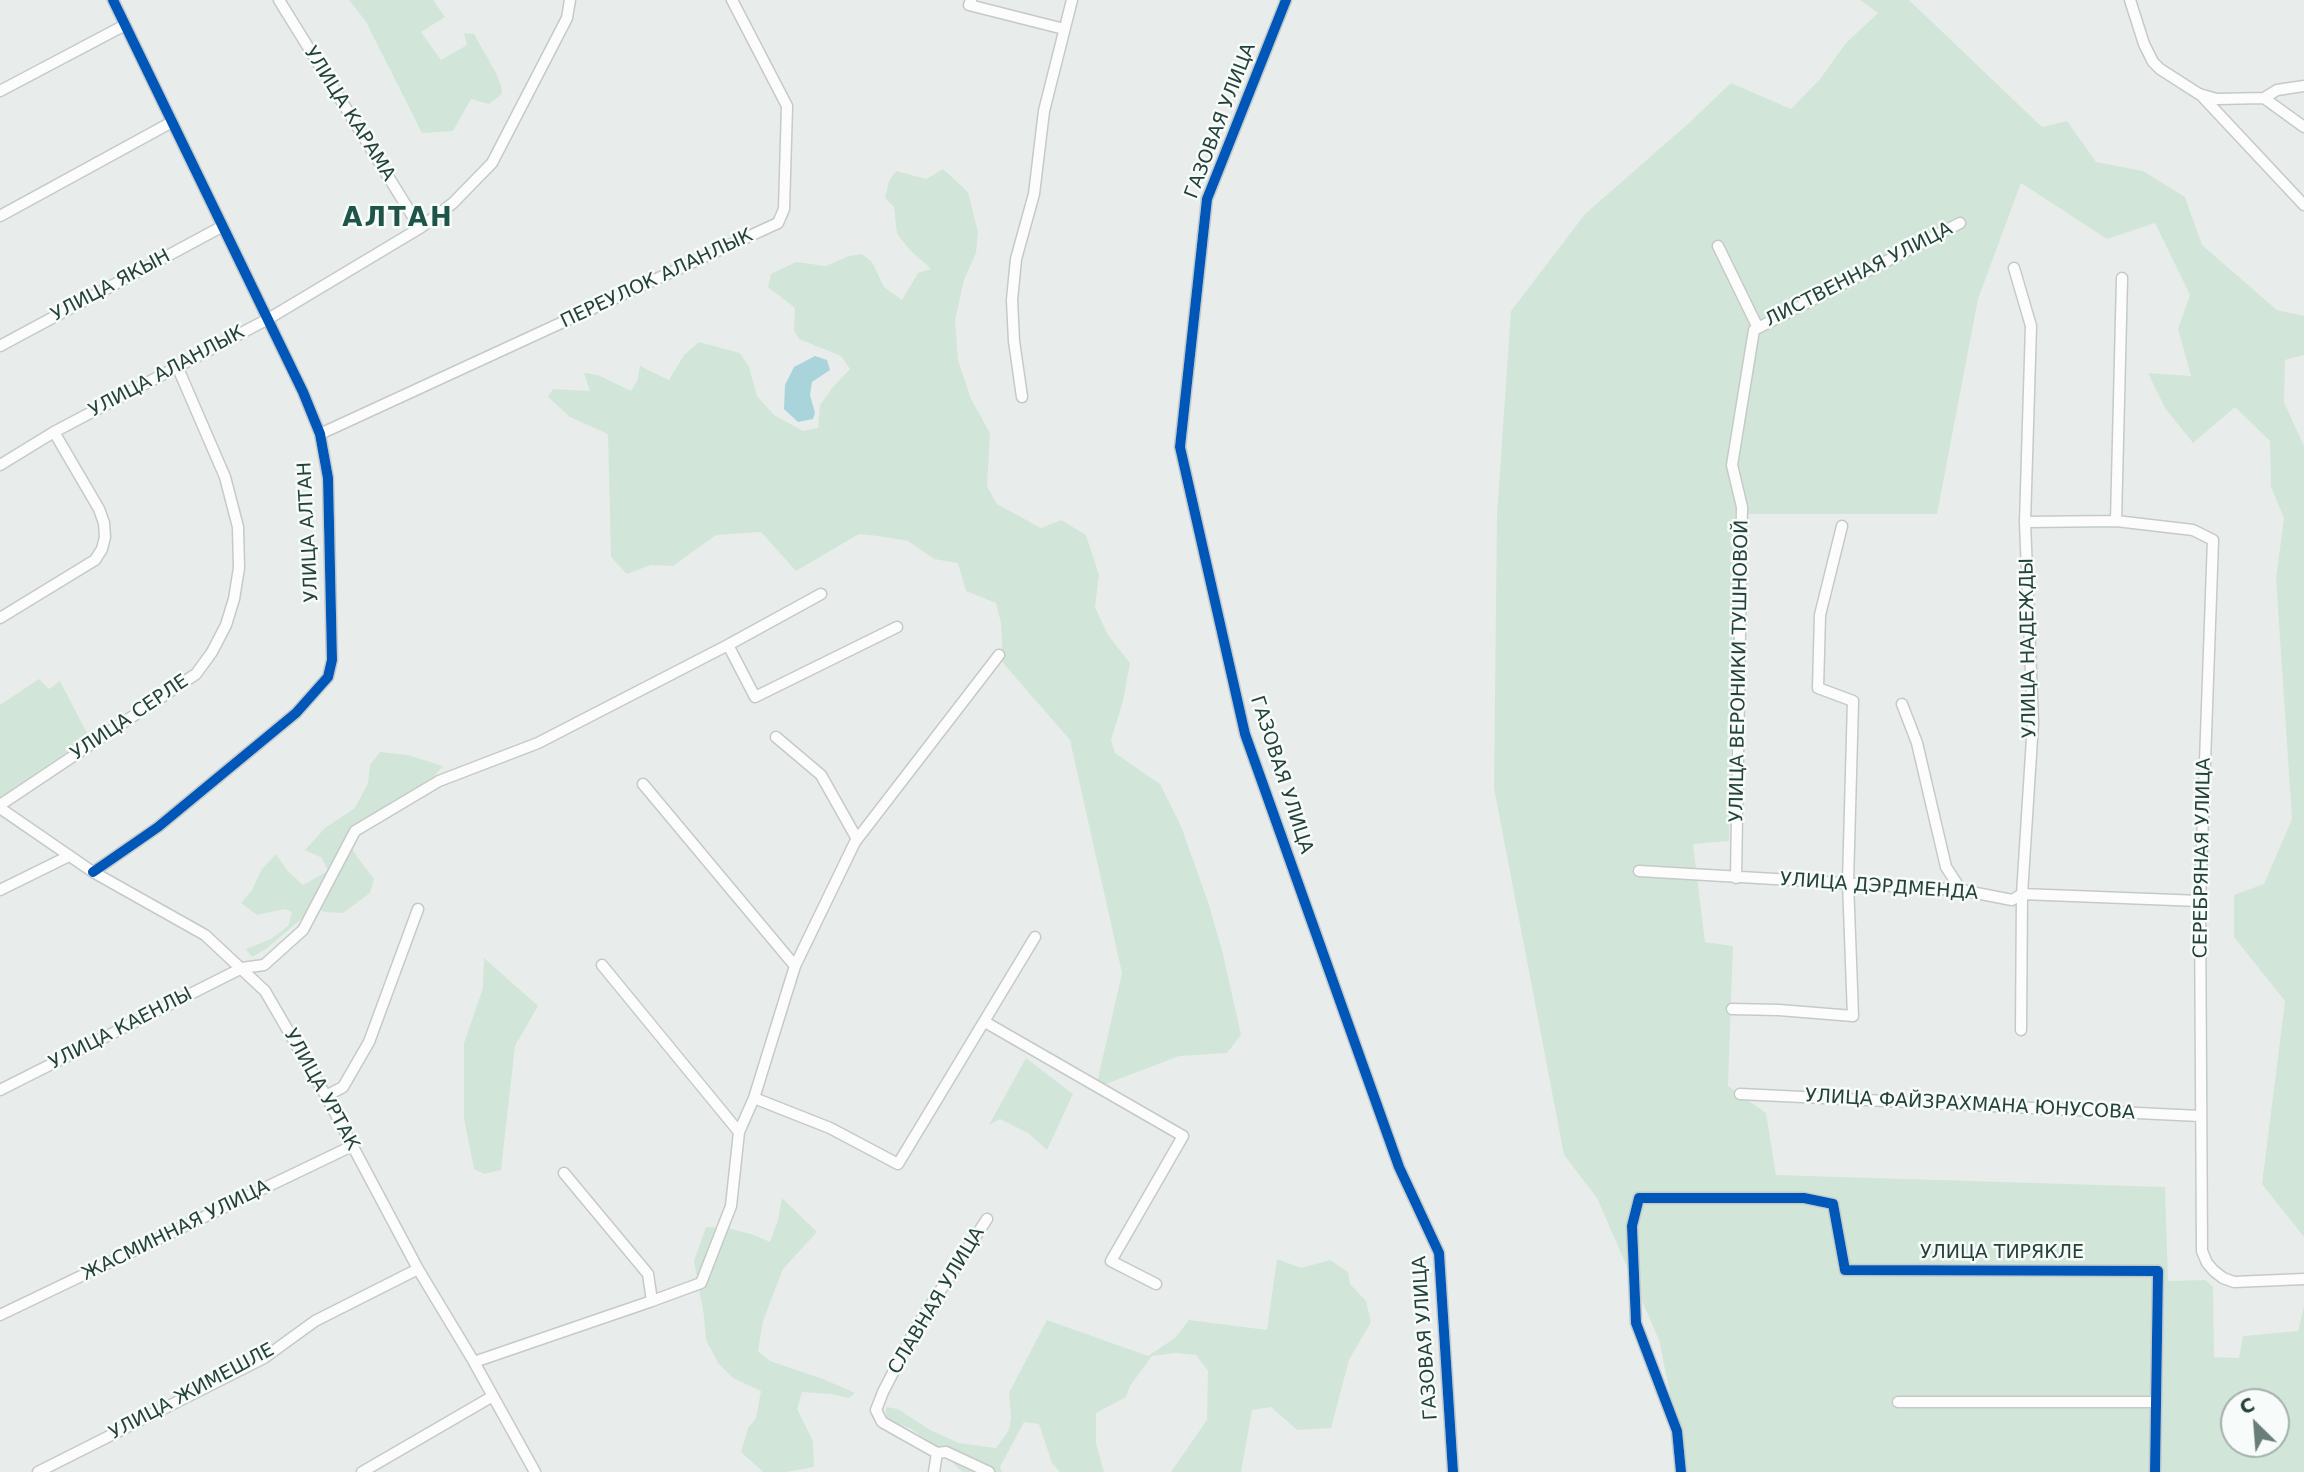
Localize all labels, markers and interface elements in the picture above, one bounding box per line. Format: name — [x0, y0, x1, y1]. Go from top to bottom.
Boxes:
street label: ГАЗОВАЯ УЛИЦА — [1181, 40, 1261, 202]
street label: УЛИЦА КАРАМА — [298, 43, 400, 185]
district label: АЛТАН — [343, 203, 453, 235]
street label: ЛИСТВЕННАЯ УЛИЦА — [1762, 218, 1956, 332]
street label: ПЕРЕУЛОК АЛАНЛЫК — [557, 224, 757, 334]
street label: УЛИЦА ЯКЫН — [48, 245, 174, 327]
street label: УЛИЦА АЛАНЛЫК — [85, 321, 249, 423]
street label: УЛИЦА АЛТАН — [294, 461, 324, 603]
street label: УЛИЦА ВЕРОНИКИ ТУШНОВОЙ — [1726, 520, 1754, 822]
street label: УЛИЦА НАДЕЖДЫ — [2016, 558, 2042, 738]
street label: УЛИЦА СЕРЛЕ — [67, 670, 193, 766]
street label: ГАЗОВАЯ УЛИЦА — [1245, 693, 1317, 857]
street label: СЕРЕБРЯНАЯ УЛИЦА — [2190, 757, 2216, 959]
street label: УЛИЦА ДЭРДМЕНДА — [1779, 869, 1979, 905]
street label: УЛИЦА КАЕНЛЫ — [46, 983, 196, 1075]
street label: УЛИЦА УРТАК — [278, 1025, 364, 1155]
street label: УЛИЦА ФАЙЗРАХМАНА ЮНУСОВА — [1804, 1085, 2136, 1125]
street label: ЖАСМИННАЯ УЛИЦА — [78, 1176, 274, 1286]
street label: СЛАВНАЯ УЛИЦА — [884, 1223, 990, 1379]
street label: УЛИЦА ТИРЯКЛЕ — [1920, 1242, 2084, 1264]
street label: ГАЗОВАЯ УЛИЦА — [1409, 1255, 1443, 1421]
street label: УЛИЦА ЖИМЕШЛЕ — [106, 1339, 278, 1445]
north arrow — [2220, 1388, 2290, 1458]
text: С — [2236, 1393, 2258, 1419]

